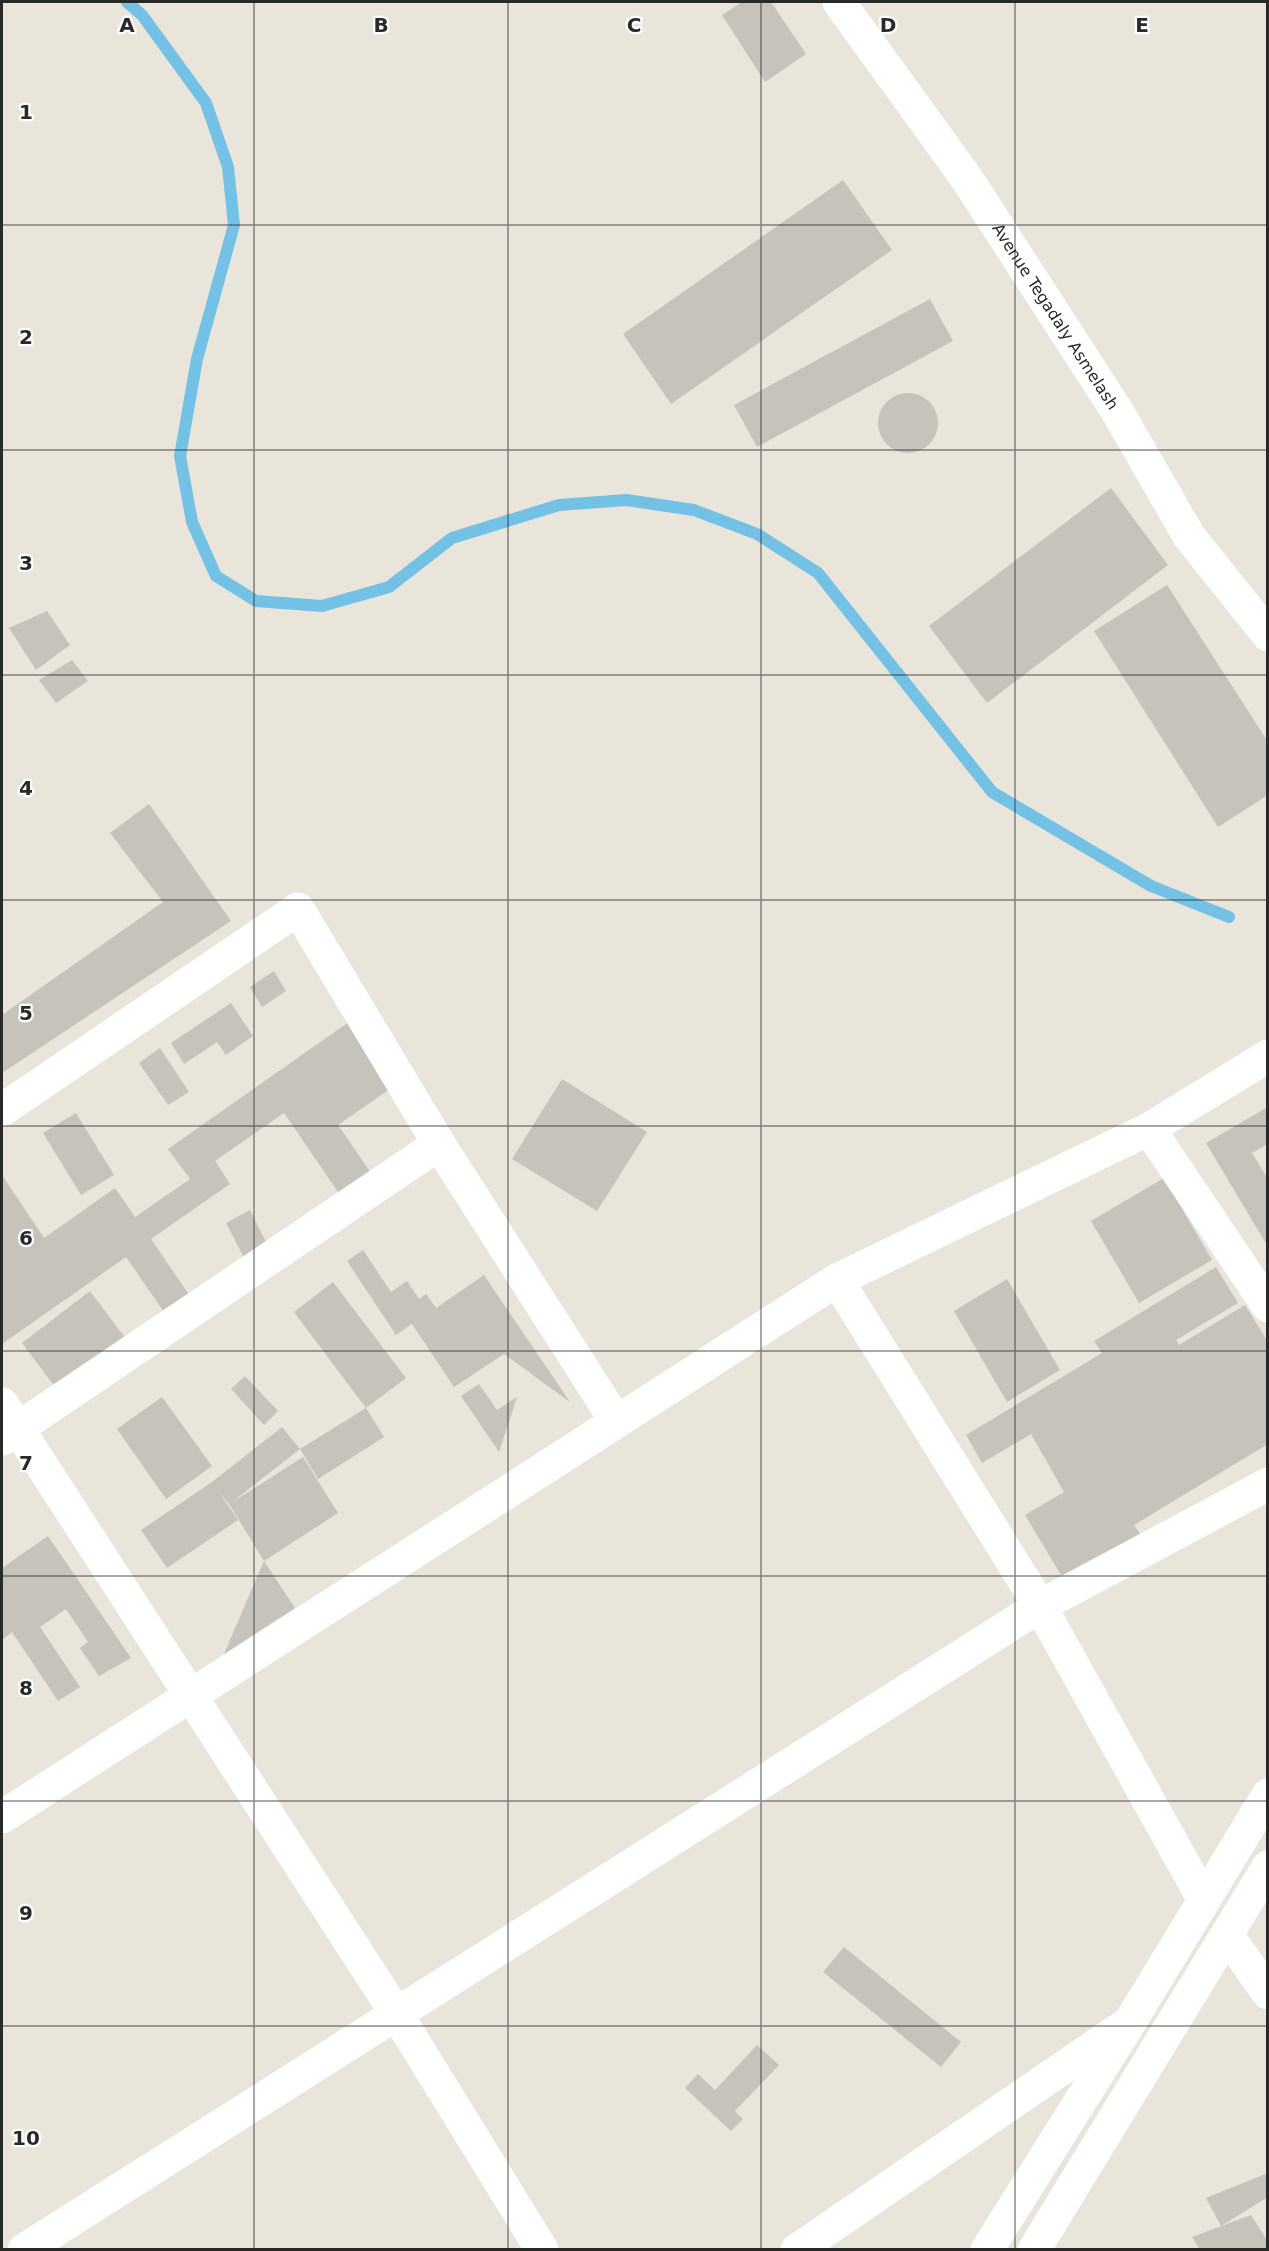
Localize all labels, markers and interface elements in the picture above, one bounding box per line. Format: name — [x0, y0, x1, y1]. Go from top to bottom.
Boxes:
text: A — [119, 13, 135, 37]
text: B — [373, 13, 389, 37]
text: C — [627, 13, 641, 37]
text: D — [880, 13, 896, 37]
text: E — [1135, 13, 1149, 37]
text: 1 — [19, 100, 33, 124]
street label: Avenue Tegadaly Asmelash — [988, 220, 1123, 413]
text: 2 — [19, 325, 33, 349]
text: 3 — [19, 551, 33, 575]
text: 4 — [19, 776, 33, 800]
text: 5 — [19, 1001, 33, 1025]
text: 6 — [19, 1226, 33, 1250]
text: 7 — [19, 1451, 33, 1475]
text: 8 — [19, 1676, 33, 1700]
text: 9 — [19, 1901, 33, 1925]
text: 10 — [12, 2126, 40, 2150]

